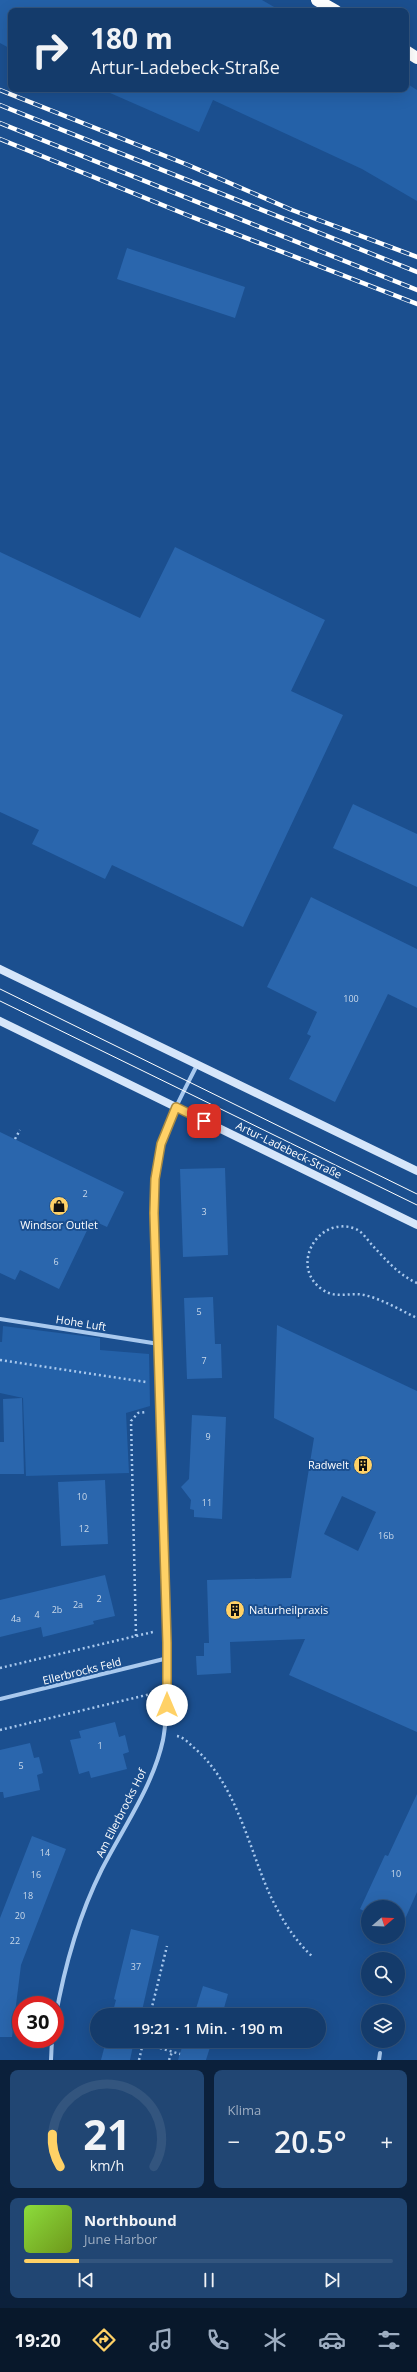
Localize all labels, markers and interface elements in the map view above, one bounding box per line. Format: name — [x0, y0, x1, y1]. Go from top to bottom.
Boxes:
text: 180 m — [90, 19, 173, 57]
icon: right — [24, 24, 76, 76]
text: Artur-Ladebeck-Straße — [90, 55, 280, 79]
house number: 100 — [343, 992, 359, 1005]
pin — [187, 1104, 221, 1138]
icon: arrive — [193, 1110, 215, 1132]
street label: Artur-Ladebeck-Straße — [234, 1117, 345, 1182]
house number: 2 — [82, 1187, 88, 1200]
shop icon: Windsor Outlet — [48, 1195, 70, 1217]
house number: 3 — [201, 1205, 207, 1218]
place label: Windsor Outlet — [20, 1217, 98, 1232]
house number: 6 — [53, 1255, 59, 1268]
house number: 5 — [196, 1305, 202, 1318]
street label: Hohe Luft — [55, 1311, 107, 1334]
house number: 7 — [201, 1354, 207, 1367]
house number: 9 — [205, 1430, 211, 1443]
building icon: Radwelt — [352, 1454, 374, 1476]
place label: Radwelt — [308, 1457, 349, 1472]
house number: 10 — [77, 1490, 87, 1503]
house number: 11 — [202, 1496, 212, 1509]
house number: 12 — [79, 1522, 89, 1535]
house number: 16b — [378, 1529, 394, 1542]
house number: 2 — [96, 1592, 102, 1605]
house number: 2a — [73, 1598, 83, 1611]
building icon: Naturheilpraxis — [224, 1599, 246, 1621]
place label: Naturheilpraxis — [249, 1602, 328, 1617]
house number: 2b — [52, 1603, 62, 1616]
house number: 4 — [34, 1608, 40, 1621]
house number: 4a — [11, 1612, 21, 1625]
street label: Ellerbrocks Feld — [41, 1653, 123, 1688]
position arrow — [146, 1684, 188, 1726]
house number: 1 — [97, 1739, 103, 1752]
house number: 5 — [18, 1759, 24, 1772]
street label: Am Ellerbrocks Hof — [92, 1765, 150, 1860]
house number: 14 — [40, 1846, 50, 1859]
house number: 10 — [391, 1867, 401, 1880]
house number: 16 — [31, 1868, 41, 1881]
house number: 18 — [23, 1889, 33, 1902]
north arrow — [361, 1900, 405, 1944]
map controls — [361, 1900, 405, 2048]
house number: 20 — [15, 1909, 25, 1922]
house number: 22 — [10, 1934, 20, 1947]
button: search — [361, 1952, 405, 1996]
house number: 37 — [131, 1960, 141, 1973]
speed limit sign: 30 — [12, 1996, 64, 2048]
button: layers — [361, 2004, 405, 2048]
text: 19:21 · 1 Min. · 190 m — [133, 2018, 283, 2038]
text: Klima — [228, 2101, 261, 2119]
text: 21 — [83, 2106, 131, 2162]
text: 20.5° — [274, 2121, 347, 2162]
text: − — [228, 2126, 240, 2156]
text: + — [380, 2126, 393, 2156]
text: km/h — [89, 2156, 124, 2175]
text: Northbound — [84, 2210, 177, 2230]
text: June Harbor — [84, 2230, 157, 2248]
icon: previous — [75, 2269, 97, 2291]
icon: pause — [198, 2269, 220, 2291]
icon: next — [321, 2269, 343, 2291]
icon: directions — [90, 2326, 118, 2354]
icon: music — [147, 2326, 175, 2354]
icon: phone — [204, 2326, 232, 2354]
icon: climate — [261, 2326, 289, 2354]
icon: car — [318, 2326, 346, 2354]
icon: filters — [375, 2326, 403, 2354]
text: 19:20 — [14, 2328, 61, 2352]

